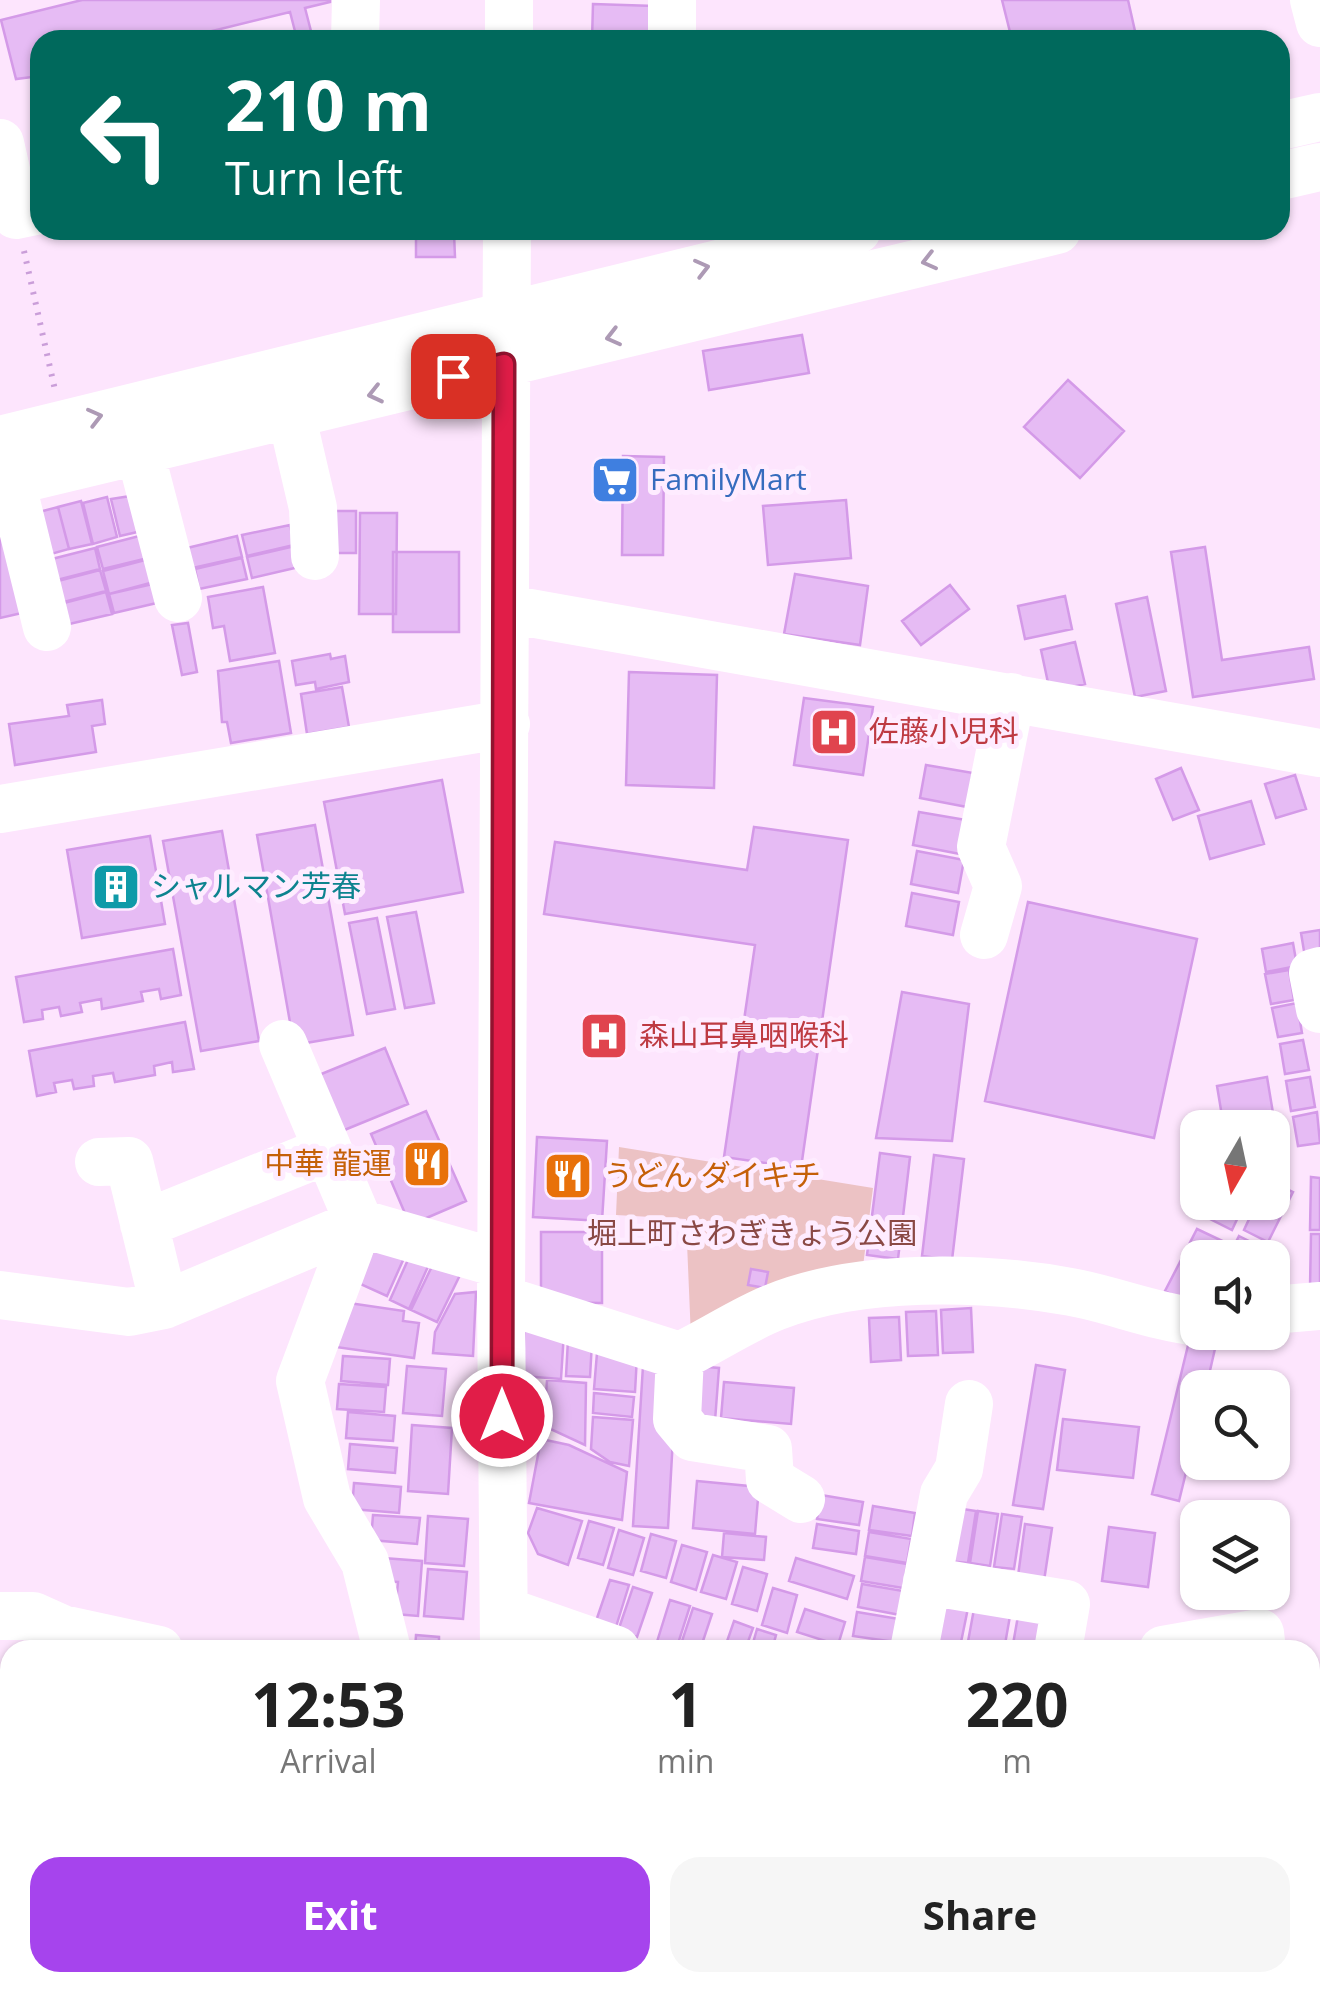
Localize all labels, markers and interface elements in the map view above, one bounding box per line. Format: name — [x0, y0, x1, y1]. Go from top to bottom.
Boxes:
text: 210 m — [225, 56, 432, 152]
icon: left — [60, 70, 190, 200]
text: Turn left — [225, 147, 403, 208]
one-way arrow — [921, 249, 938, 270]
one-way arrow — [693, 259, 710, 280]
one-way arrow — [605, 326, 622, 347]
pin — [411, 334, 496, 419]
icon: arrive — [426, 349, 481, 404]
one-way arrow — [367, 382, 384, 403]
one-way arrow — [86, 407, 103, 428]
supermarket icon: FamilyMart — [589, 454, 641, 506]
place label: FamilyMart — [650, 458, 807, 499]
hospital icon: 佐藤小児科 — [808, 706, 860, 758]
place label: 佐藤小児科 — [869, 710, 1019, 751]
building icon: シャルマン芳春 — [90, 861, 142, 913]
place label: シャルマン芳春 — [151, 865, 361, 906]
hospital icon: 森山耳鼻咽喉科 — [578, 1010, 630, 1062]
place label: 森山耳鼻咽喉科 — [639, 1014, 849, 1055]
north arrow — [1180, 1110, 1290, 1220]
map controls — [1180, 1110, 1290, 1610]
restaurant icon: 中華 龍運 — [401, 1138, 453, 1190]
place label: 中華 龍運 — [264, 1142, 392, 1183]
restaurant icon: うどん ダイキチ — [542, 1150, 594, 1202]
place label: うどん ダイキチ — [603, 1154, 821, 1195]
park label: 堀上町さわぎきょう公園 — [587, 1212, 917, 1253]
button: sound — [1180, 1240, 1290, 1350]
position arrow — [450, 1364, 554, 1468]
button: search — [1180, 1370, 1290, 1480]
button: layers — [1180, 1500, 1290, 1610]
text: 12:53 — [251, 1663, 406, 1745]
text: 1 — [669, 1663, 703, 1745]
text: 220 — [966, 1663, 1069, 1745]
text: Arrival — [280, 1739, 377, 1782]
text: min — [657, 1739, 714, 1782]
text: m — [1002, 1739, 1032, 1782]
button: Exit — [30, 1857, 650, 1972]
button: Share — [670, 1857, 1290, 1972]

